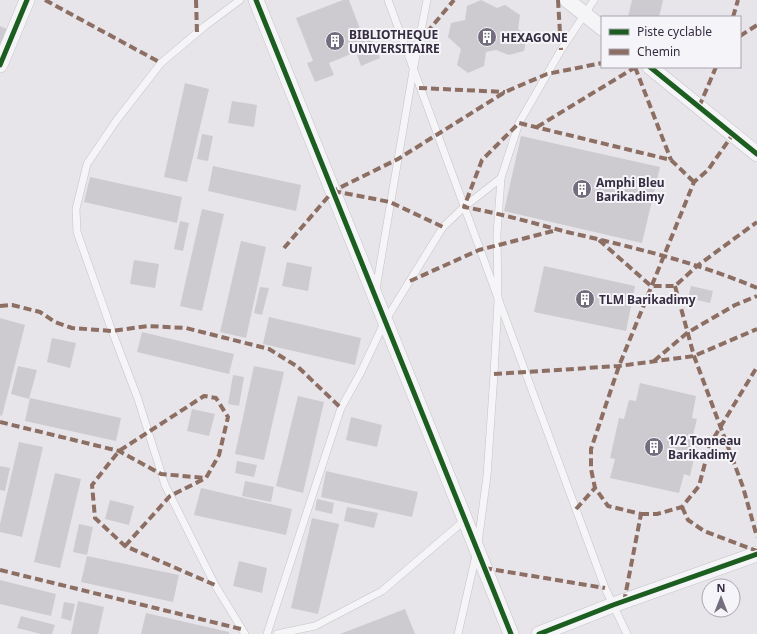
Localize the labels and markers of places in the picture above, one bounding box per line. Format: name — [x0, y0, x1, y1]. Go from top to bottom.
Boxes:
place label: BIBLIOTHEQUE UNIVERSITAIRE — [349, 26, 440, 57]
building icon: HEXAGONE — [476, 26, 498, 48]
place label: HEXAGONE — [501, 29, 568, 46]
building icon: BIBLIOTHEQUE UNIVERSITAIRE — [324, 30, 346, 52]
place label: Amphi Bleu Barikadimy — [596, 174, 665, 205]
building icon: Amphi Bleu Barikadimy — [571, 178, 593, 200]
building icon: TLM Barikadimy — [574, 288, 596, 310]
place label: TLM Barikadimy — [599, 291, 696, 308]
place label: 1/2 Tonneau Barikadimy — [668, 432, 741, 463]
building icon: 1/2 Tonneau Barikadimy — [643, 436, 665, 458]

